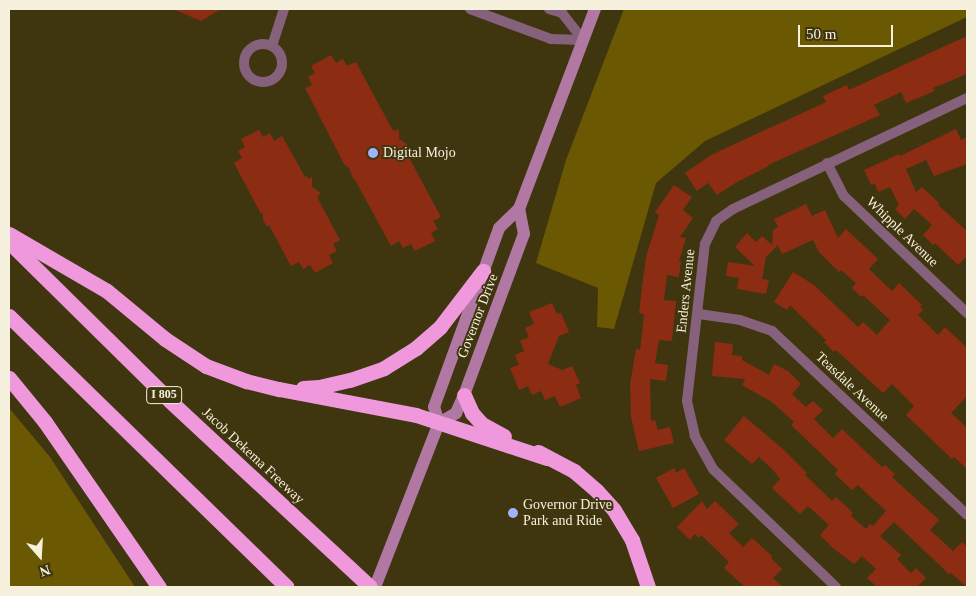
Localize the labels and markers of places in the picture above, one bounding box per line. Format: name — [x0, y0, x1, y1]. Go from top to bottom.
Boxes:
place label: Digital Mojo — [383, 145, 456, 161]
marker: Digital Mojo — [367, 147, 379, 159]
place label: Governor Drive Park and Ride — [523, 497, 612, 530]
marker: Governor Drive Park and Ride — [507, 507, 519, 519]

